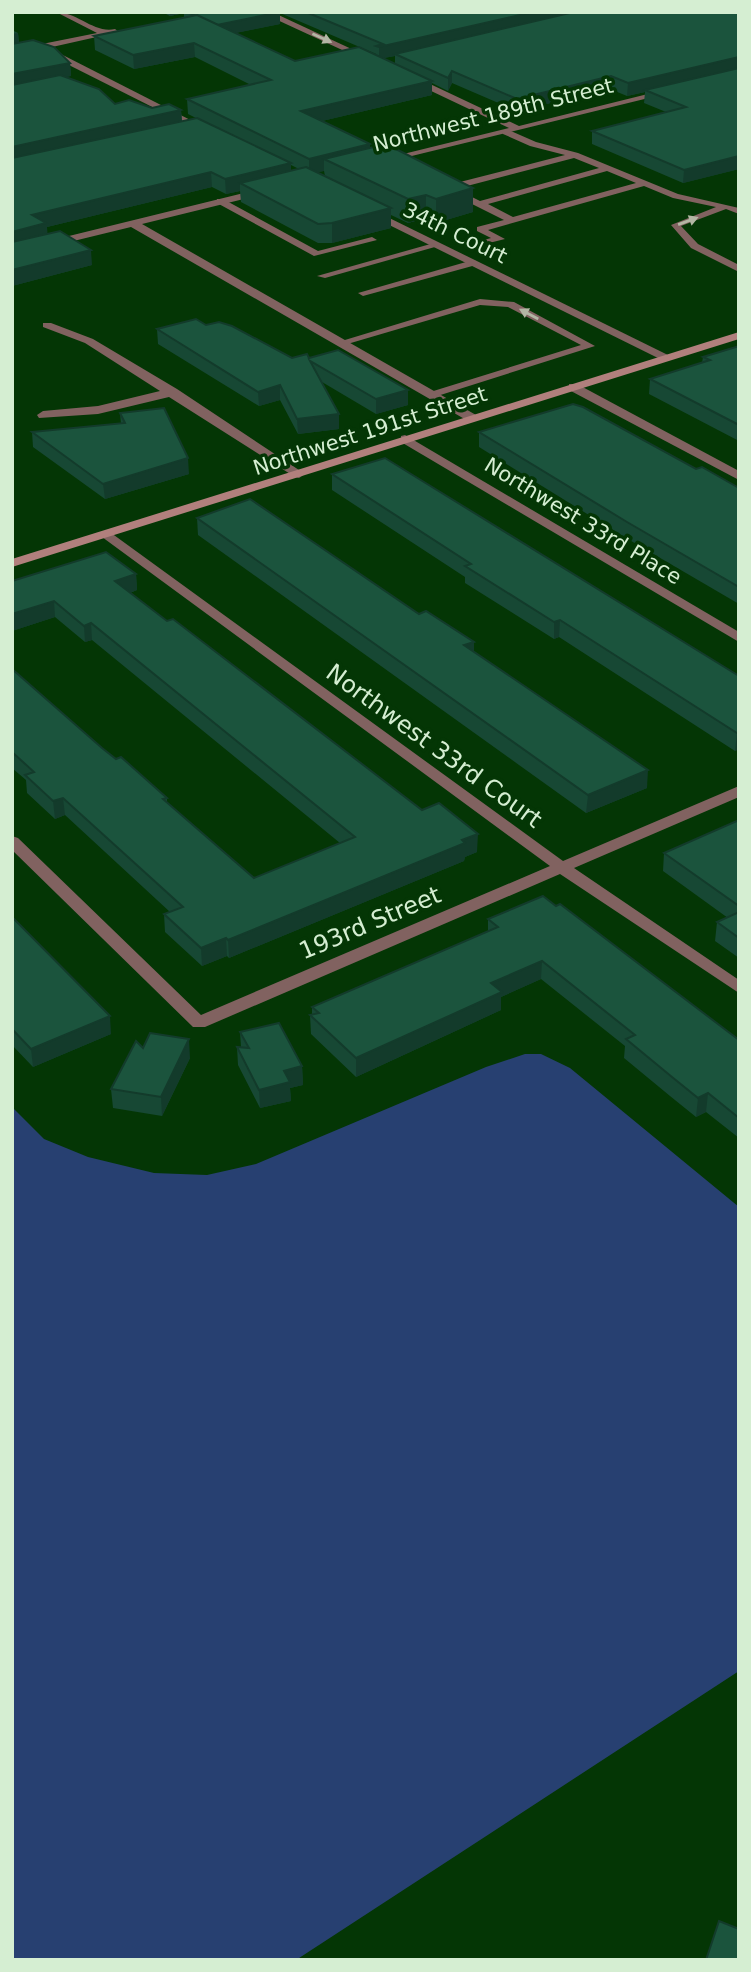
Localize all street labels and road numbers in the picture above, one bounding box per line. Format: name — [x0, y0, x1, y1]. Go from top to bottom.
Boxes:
street label: Northwest 189th Street — [370, 74, 616, 156]
street label: 34th Court — [399, 198, 511, 268]
street label: Northwest 191st Street — [250, 382, 490, 480]
street label: Northwest 33rd Place — [480, 453, 686, 589]
street label: Northwest 33rd Court — [321, 658, 547, 834]
street label: 193rd Street — [295, 881, 445, 965]

